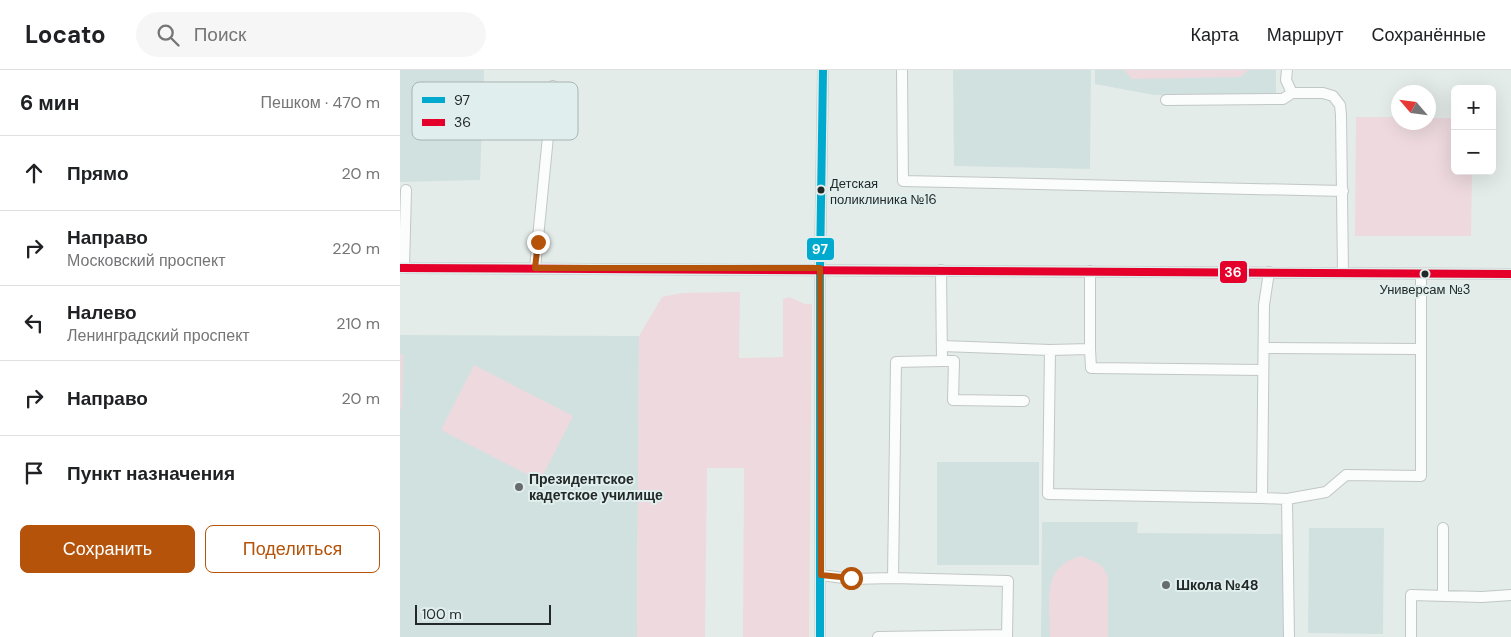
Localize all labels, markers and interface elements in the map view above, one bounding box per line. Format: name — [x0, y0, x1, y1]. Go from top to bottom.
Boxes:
search box — [136, 12, 486, 57]
text: Locato — [25, 19, 106, 50]
icon: search — [154, 21, 182, 49]
text: Поиск — [194, 22, 246, 47]
text: Карта — [1191, 23, 1239, 47]
text: Маршрут — [1267, 23, 1343, 47]
text: Сохранённые — [1371, 23, 1486, 47]
legend — [412, 82, 578, 140]
north arrow — [1391, 85, 1436, 130]
map controls — [1451, 85, 1496, 175]
button: + — [1451, 85, 1496, 130]
text: 6 мин — [20, 89, 79, 117]
text: 97 — [454, 91, 470, 109]
text: Пешком · 470 m — [261, 92, 380, 113]
text: 36 — [454, 113, 471, 131]
button: − — [1451, 130, 1496, 175]
icon: ahead — [20, 159, 48, 187]
text: Прямо — [67, 161, 129, 186]
text: 20 m — [341, 163, 380, 184]
place label: Детская поликлиника №16 — [830, 175, 937, 208]
marker: Детская поликлиника №16 — [816, 185, 826, 195]
text: Направо — [67, 225, 148, 250]
route end — [527, 231, 550, 254]
icon: right — [20, 234, 48, 262]
line badge: 97 — [806, 237, 835, 261]
text: 220 m — [332, 238, 380, 259]
text: 97 — [812, 240, 829, 258]
text: Московский проспект — [67, 250, 225, 271]
line badge: 36 — [1219, 260, 1248, 284]
text: 36 — [1224, 263, 1242, 281]
marker: Универсам №3 — [1420, 269, 1430, 279]
place label: Универсам №3 — [1379, 281, 1471, 298]
text: Налево — [67, 300, 137, 325]
icon: left — [20, 309, 48, 337]
text: 210 m — [336, 313, 380, 334]
text: Ленинградский проспект — [67, 325, 250, 346]
icon: right — [20, 384, 48, 412]
text: Направо — [67, 386, 148, 411]
text: 20 m — [341, 388, 380, 409]
icon: arrive — [20, 459, 48, 487]
text: Пункт назначения — [67, 461, 235, 486]
place label: Президентское кадетское училище — [529, 470, 663, 504]
marker: Президентское кадетское училище — [513, 481, 525, 493]
button: Сохранить — [20, 525, 195, 573]
button: Поделиться — [205, 525, 380, 573]
route start — [840, 567, 863, 590]
place label: Школа №48 — [1176, 576, 1259, 594]
marker: Школа №48 — [1160, 579, 1172, 591]
scale bar — [415, 602, 551, 625]
text: 100 m — [422, 605, 462, 623]

